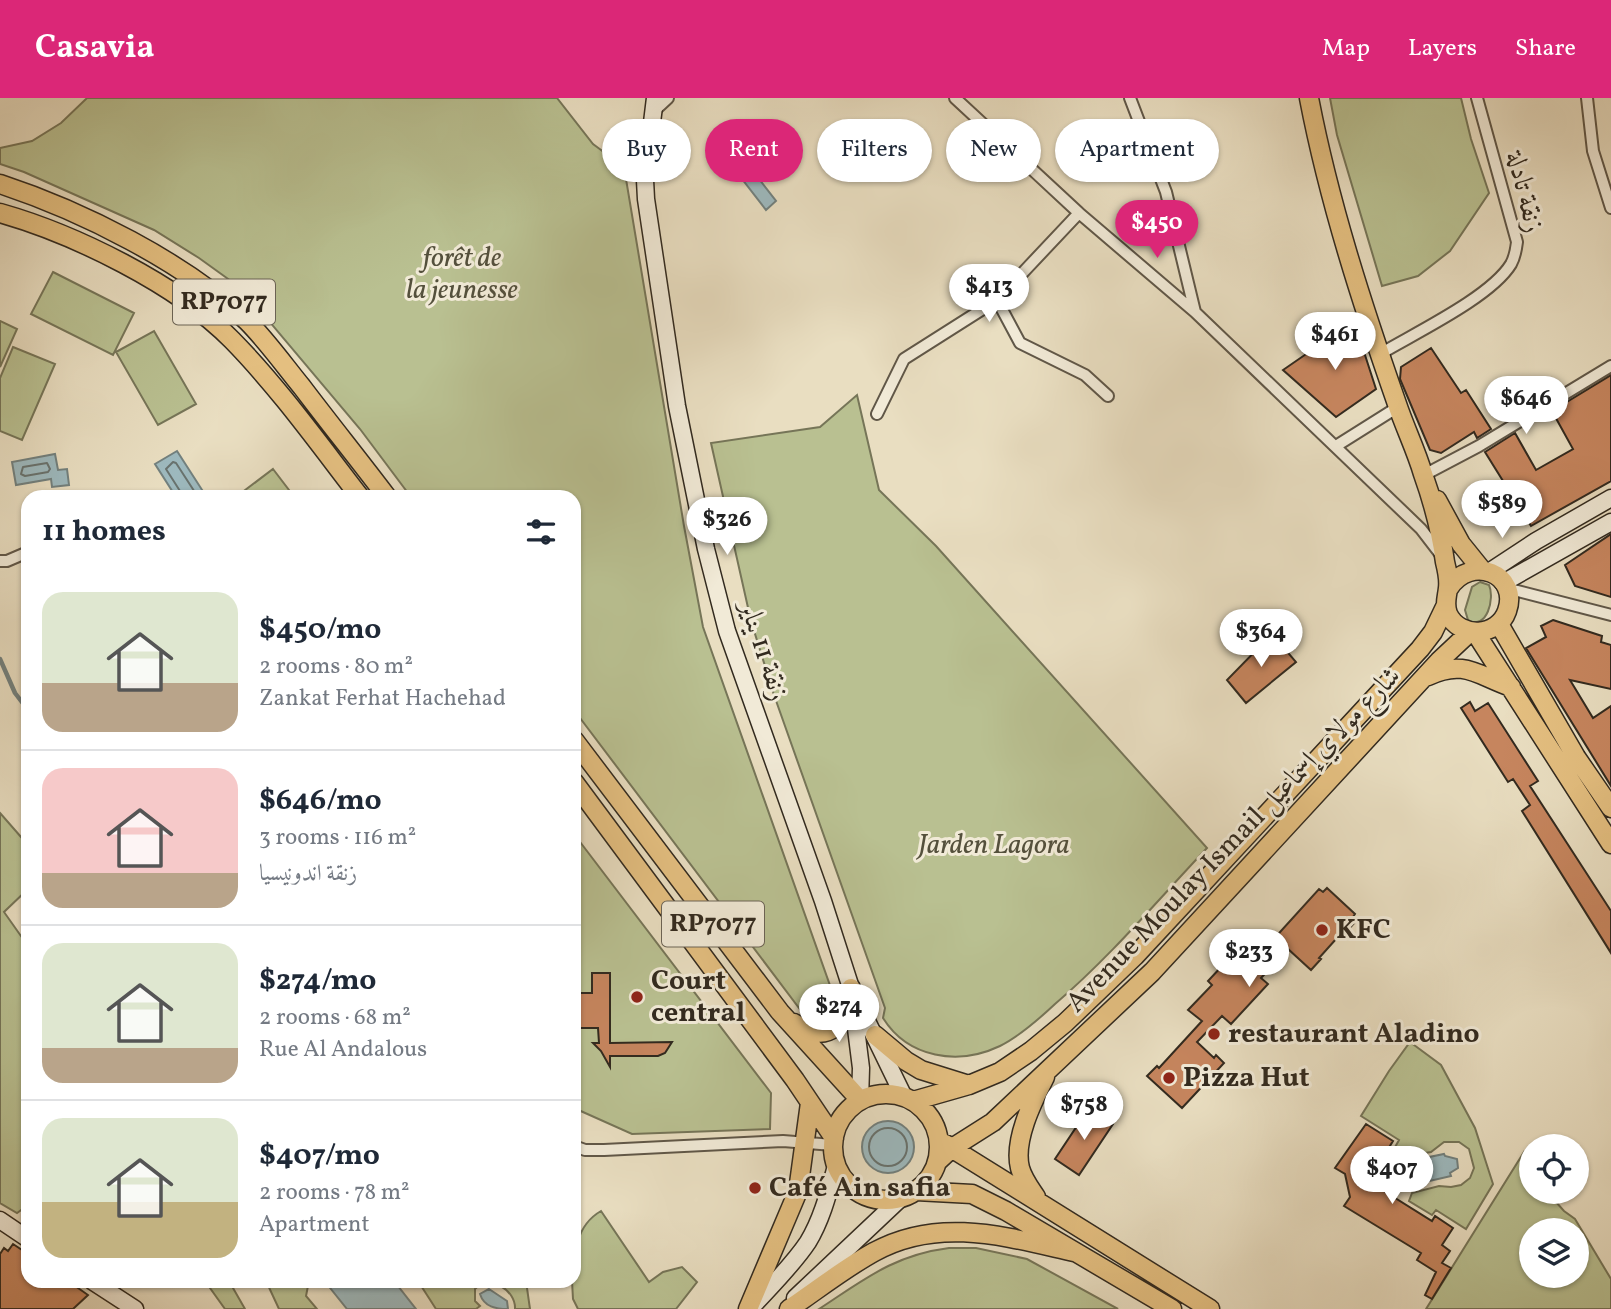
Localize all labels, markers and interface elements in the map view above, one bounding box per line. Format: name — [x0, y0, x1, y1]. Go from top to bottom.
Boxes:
text: Casavia — [35, 26, 155, 72]
text: Map — [1322, 32, 1370, 66]
text: Layers — [1408, 32, 1477, 66]
text: Share — [1515, 32, 1576, 66]
chip: Buy — [602, 119, 691, 182]
chip: Rent — [705, 119, 803, 182]
chip: Filters — [817, 119, 932, 182]
chip: New — [946, 119, 1041, 182]
chip: Apartment — [1055, 119, 1219, 182]
street label: زنقة تادلة — [1495, 145, 1553, 237]
pin: $450 — [1116, 200, 1198, 260]
text: $450 — [1131, 207, 1183, 239]
park label: forêt de la jeunesse — [406, 239, 518, 310]
pin: $413 — [948, 264, 1030, 324]
text: $413 — [965, 271, 1013, 303]
road number: RP7077 — [173, 280, 275, 324]
pin: $461 — [1294, 313, 1376, 372]
text: $461 — [1311, 319, 1359, 351]
pin: $646 — [1485, 376, 1567, 436]
text: $646 — [1500, 383, 1552, 415]
pin: $589 — [1461, 480, 1543, 540]
text: $589 — [1477, 487, 1527, 519]
pin: $326 — [686, 498, 768, 557]
text: $326 — [702, 504, 752, 536]
text: 11 homes — [42, 511, 166, 553]
icon: filters — [522, 513, 560, 551]
street label: زنقة 11 يناير — [728, 593, 798, 706]
text: $450/mo — [259, 609, 382, 651]
pin: $364 — [1220, 610, 1302, 669]
text: $364 — [1236, 616, 1286, 648]
icon: home — [98, 620, 182, 704]
text: 2 rooms · 80 m² — [259, 651, 413, 683]
street label: Avenue Moulay Ismail شارع مولاي إسماعيل — [1057, 658, 1412, 1023]
text: Zankat Ferhat Hachehad — [259, 683, 506, 715]
text: $646/mo — [259, 780, 382, 822]
icon: home — [98, 796, 182, 880]
text: 3 rooms · 116 m² — [259, 822, 416, 854]
park label: Jarden Lagora — [915, 826, 1070, 865]
text: زنقة اندونيسيا — [259, 858, 357, 890]
road number: RP7077 — [662, 902, 764, 946]
place label: KFC — [1336, 911, 1391, 950]
marker: KFC — [1314, 922, 1330, 938]
pin: $233 — [1208, 930, 1290, 989]
text: $233 — [1225, 936, 1273, 968]
text: $274/mo — [259, 960, 377, 1002]
place label: Court central — [651, 962, 745, 1033]
icon: home — [98, 971, 182, 1055]
pin: $274 — [798, 984, 880, 1044]
marker: Court central — [629, 989, 645, 1005]
text: $274 — [815, 991, 863, 1023]
text: 2 rooms · 68 m² — [259, 1002, 411, 1034]
place label: restaurant Aladino — [1228, 1015, 1480, 1054]
marker: restaurant Aladino — [1206, 1026, 1222, 1042]
text: Rue Al Andalous — [259, 1034, 427, 1066]
place label: Pizza Hut — [1183, 1059, 1310, 1098]
marker: Pizza Hut — [1161, 1070, 1177, 1086]
pin: $758 — [1043, 1082, 1125, 1142]
text: $758 — [1060, 1089, 1108, 1121]
map controls — [1519, 1134, 1589, 1288]
button: locate — [1519, 1134, 1589, 1204]
text: $407/mo — [259, 1135, 380, 1177]
icon: home — [98, 1146, 182, 1230]
pin: $407 — [1351, 1146, 1433, 1206]
text: $407 — [1366, 1153, 1418, 1185]
place label: Café Ain safia — [769, 1169, 951, 1208]
text: 2 rooms · 78 m² — [259, 1177, 410, 1209]
marker: Café Ain safia — [747, 1180, 763, 1196]
text: Apartment — [259, 1209, 370, 1241]
button: layers — [1519, 1218, 1589, 1288]

